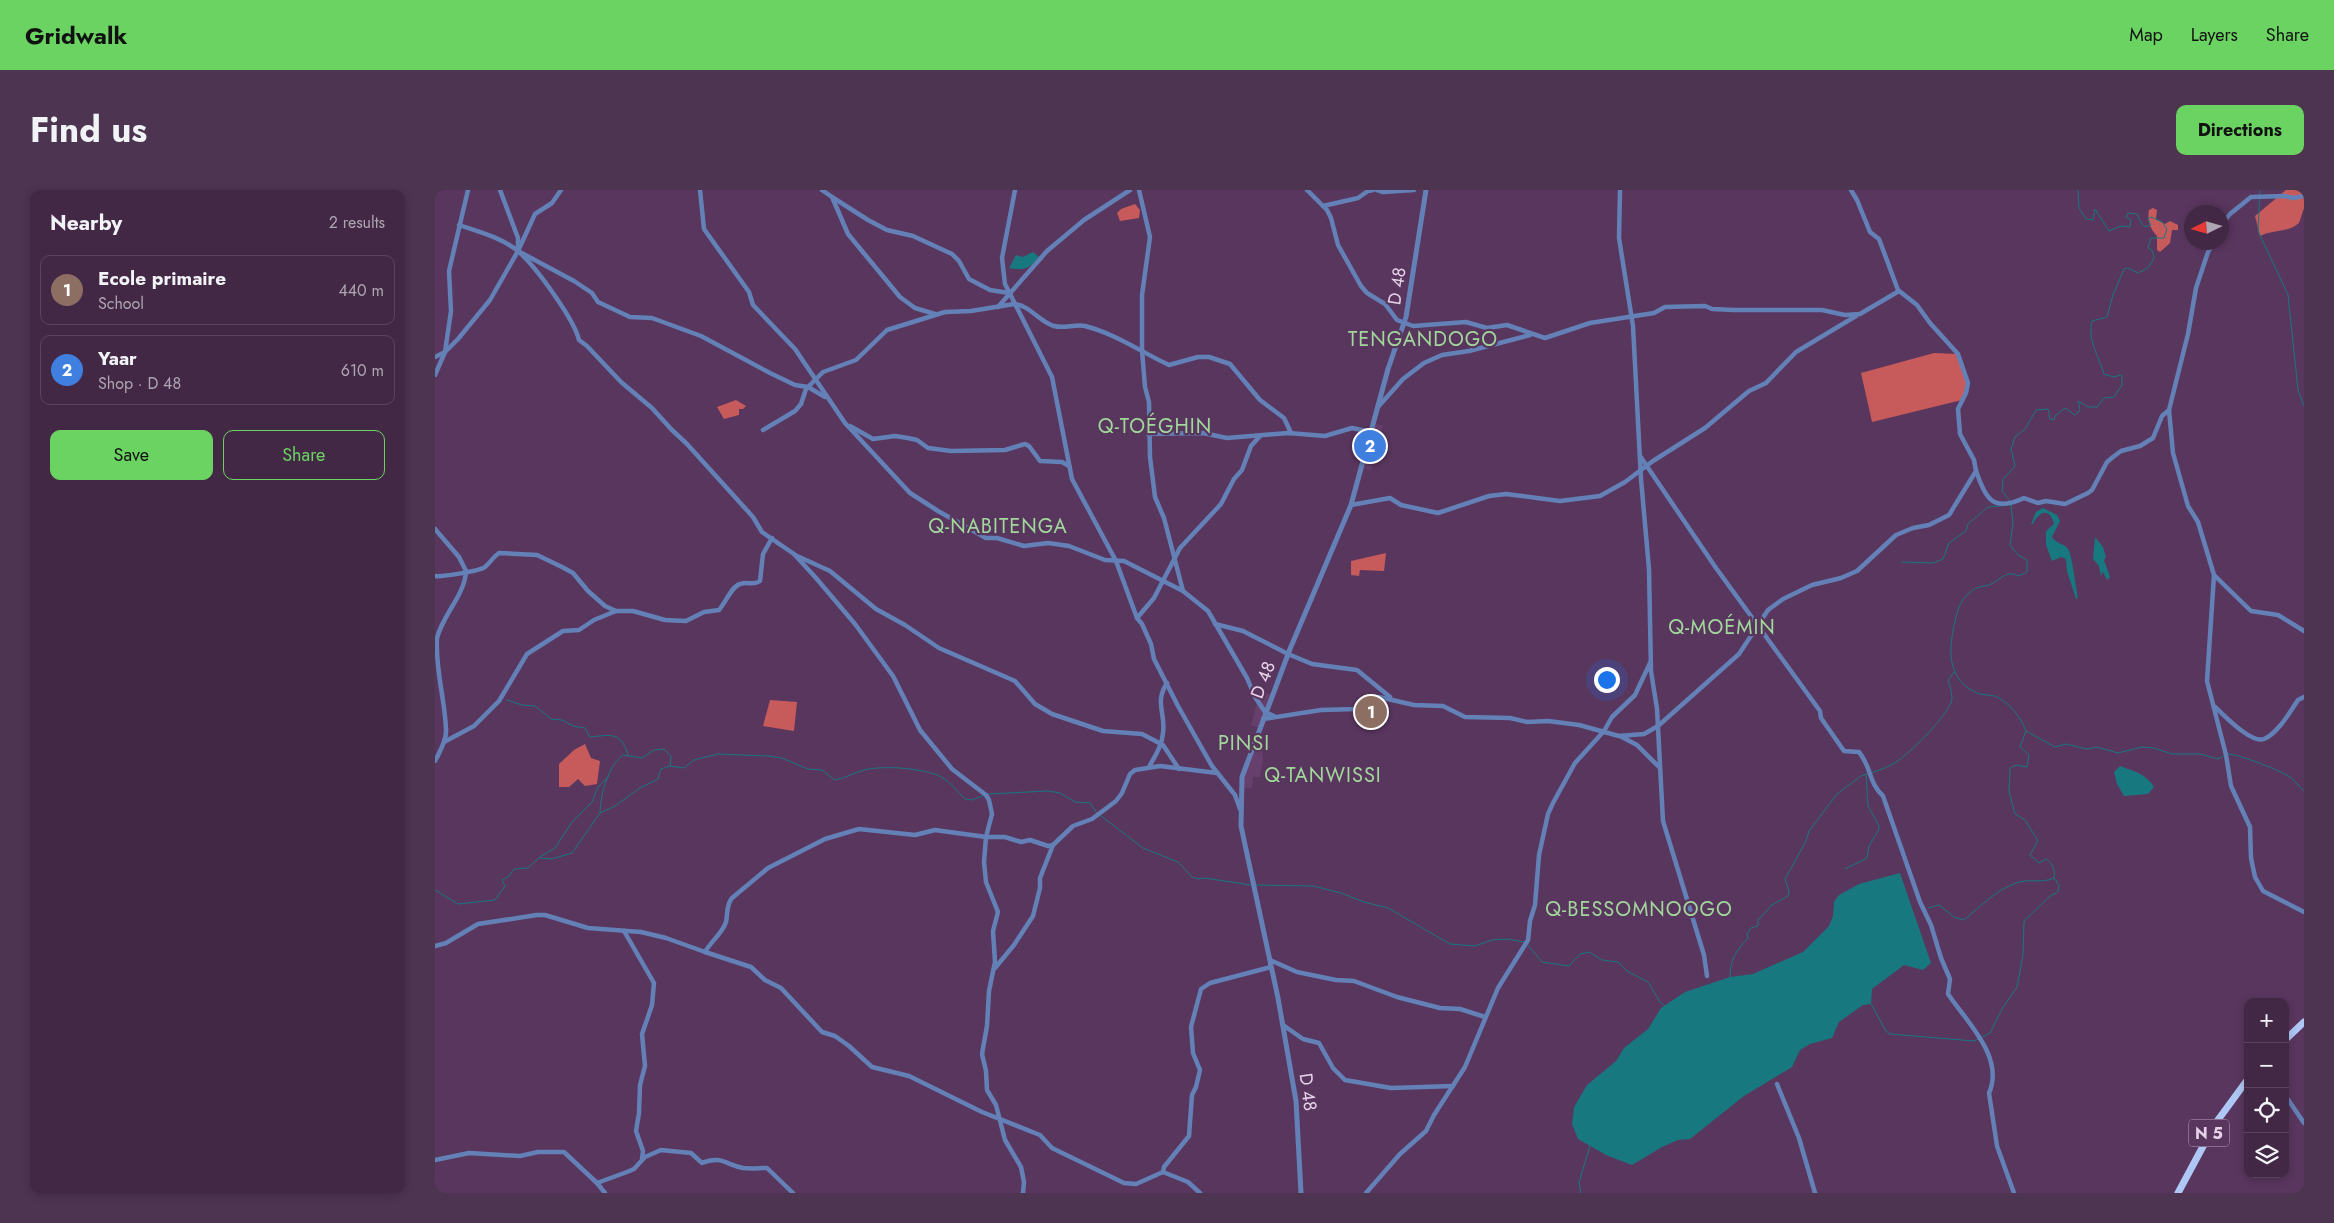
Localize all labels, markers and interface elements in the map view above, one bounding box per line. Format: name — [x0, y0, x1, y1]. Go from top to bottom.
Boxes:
text: Gridwalk — [25, 18, 127, 53]
text: Map — [2129, 22, 2163, 48]
text: Layers — [2191, 22, 2238, 48]
text: Share — [2266, 22, 2309, 48]
text: Find us — [30, 105, 147, 155]
button: Directions — [2176, 105, 2304, 155]
north arrow — [2184, 205, 2229, 250]
text: Nearby — [50, 208, 122, 238]
text: 2 results — [329, 211, 385, 234]
text: Ecole primaire — [98, 265, 226, 292]
street label: D 48 — [1381, 265, 1413, 307]
text: 1 — [63, 279, 71, 302]
text: 440 m — [338, 279, 384, 302]
text: School — [98, 292, 144, 315]
district label: TENGANDOGO — [1348, 325, 1498, 354]
text: Yaar — [98, 345, 137, 372]
text: 2 — [62, 359, 72, 382]
text: 610 m — [341, 359, 384, 382]
text: Shop · D 48 — [98, 372, 181, 395]
district label: Q-TOÉGHIN — [1098, 412, 1212, 441]
pin: 2 — [1354, 427, 1386, 465]
button: Save — [50, 430, 213, 480]
button: Share — [223, 430, 385, 480]
district label: Q-NABITENGA — [928, 512, 1068, 541]
district label: Q-MOÉMIN — [1668, 613, 1776, 642]
street label: D 48 — [1244, 658, 1282, 702]
your location — [1594, 667, 1620, 693]
pin: 1 — [1355, 693, 1387, 731]
district label: PINSI — [1218, 729, 1270, 758]
district label: Q-TANWISSI — [1264, 761, 1382, 790]
district label: Q-BESSOMNOOGO — [1545, 895, 1733, 924]
map controls — [2244, 998, 2289, 1178]
button: + — [2244, 998, 2289, 1043]
button: − — [2244, 1043, 2289, 1088]
street label: D 48 — [1292, 1071, 1324, 1113]
button: locate — [2244, 1088, 2289, 1133]
road number: N 5 — [2189, 1120, 2229, 1146]
button: layers — [2244, 1133, 2289, 1178]

